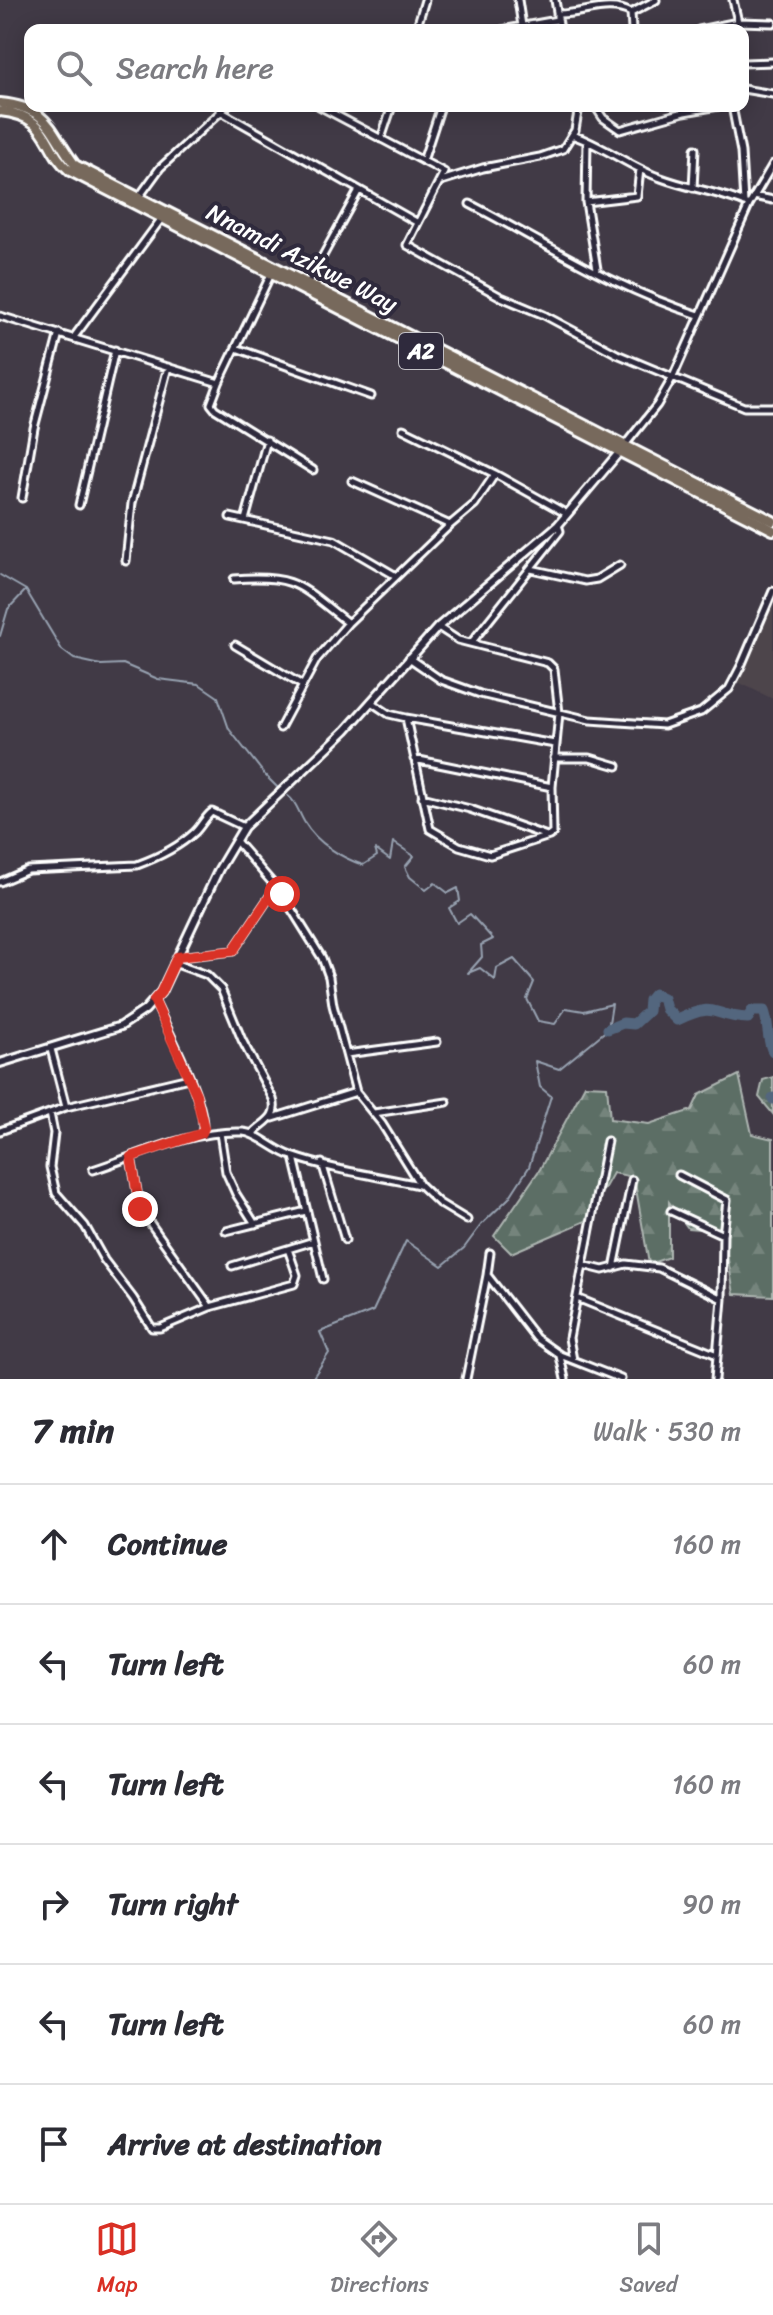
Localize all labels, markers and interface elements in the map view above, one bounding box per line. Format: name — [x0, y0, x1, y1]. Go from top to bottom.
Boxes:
search box — [24, 24, 749, 112]
text: Search here — [116, 41, 274, 95]
icon: search — [52, 46, 96, 90]
street label: Nnamdi Azikwe Way — [199, 192, 406, 325]
road number: A2 — [399, 333, 443, 369]
route start — [264, 876, 300, 912]
route end — [122, 1191, 158, 1227]
text: 7 min — [32, 1401, 114, 1461]
text: Walk · 530 m — [593, 1408, 741, 1454]
text: Continue — [108, 1517, 227, 1571]
text: 160 m — [672, 1521, 741, 1567]
icon: ahead — [32, 1522, 76, 1566]
text: Turn left — [108, 1637, 224, 1691]
text: 60 m — [683, 1641, 741, 1687]
icon: left — [32, 1642, 76, 1686]
text: Turn left — [108, 1757, 224, 1811]
text: 160 m — [672, 1761, 741, 1807]
icon: left — [32, 1762, 76, 1806]
text: Turn right — [108, 1877, 238, 1931]
text: 90 m — [682, 1881, 741, 1927]
icon: right — [32, 1882, 76, 1926]
text: Turn left — [108, 1997, 224, 2051]
text: 60 m — [683, 2001, 741, 2047]
icon: left — [32, 2002, 76, 2046]
text: Arrive at destination — [108, 2117, 382, 2171]
icon: arrive — [32, 2122, 76, 2166]
tab: Map — [95, 2217, 139, 2304]
tab: Directions — [330, 2217, 429, 2304]
tab: Saved — [620, 2217, 678, 2304]

